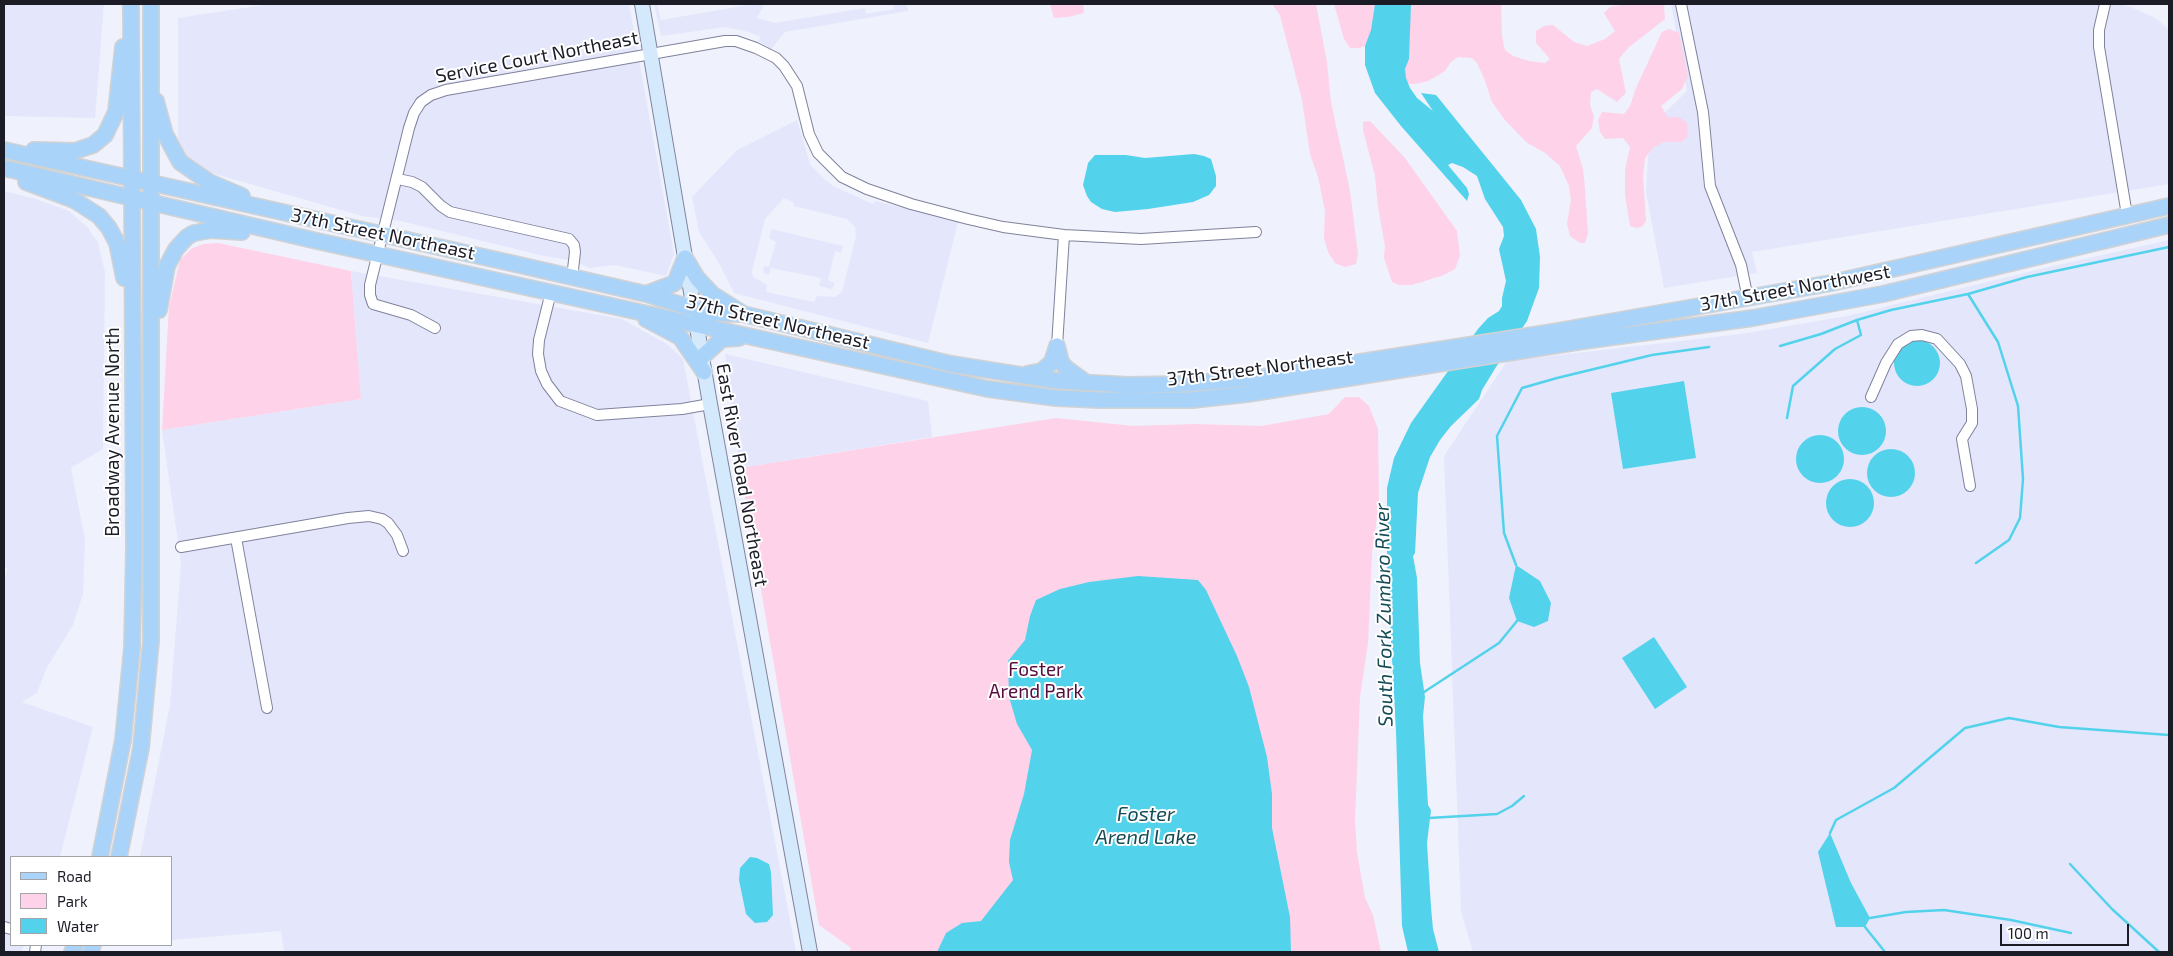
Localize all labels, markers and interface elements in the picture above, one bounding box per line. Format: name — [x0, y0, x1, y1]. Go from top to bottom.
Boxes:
street label: Service Court Northeast — [434, 26, 640, 88]
street label: 37th Street Northeast — [289, 203, 477, 265]
street label: 37th Street Northwest — [1698, 260, 1892, 316]
street label: 37th Street Northeast — [684, 290, 872, 354]
street label: Broadway Avenue North — [102, 327, 124, 537]
street label: 37th Street Northeast — [1166, 345, 1354, 391]
street label: East River Road Northeast — [711, 362, 773, 588]
water label: South Fork Zumbro River — [1370, 503, 1398, 727]
park label: Foster Arend Park — [989, 659, 1083, 703]
water label: Foster Arend Lake — [1096, 802, 1196, 849]
legend — [10, 856, 172, 946]
text: Road — [57, 867, 92, 885]
text: Park — [57, 892, 88, 910]
scale bar — [2003, 914, 2132, 946]
text: Water — [57, 917, 99, 935]
text: 100 m — [2008, 924, 2049, 942]

